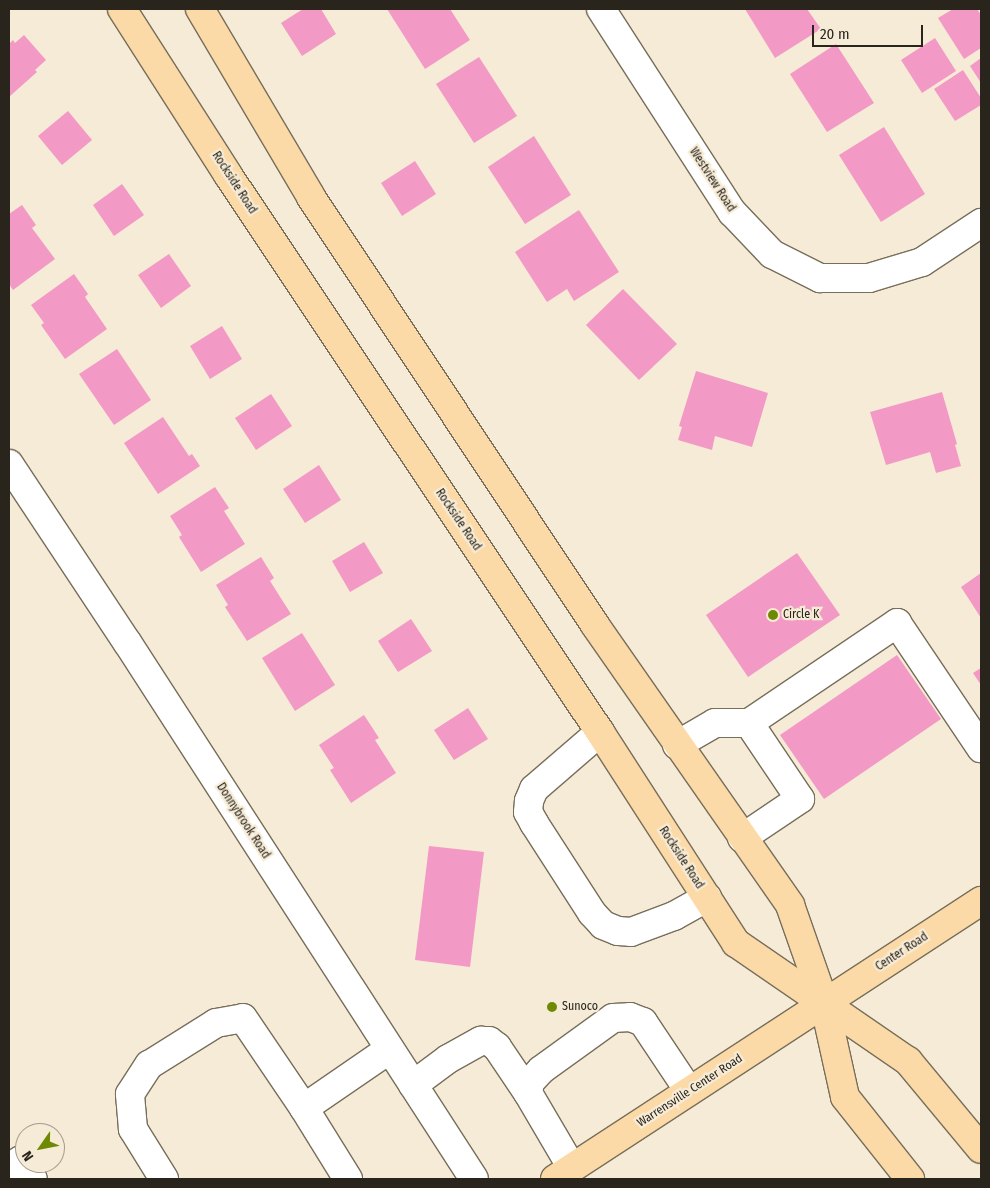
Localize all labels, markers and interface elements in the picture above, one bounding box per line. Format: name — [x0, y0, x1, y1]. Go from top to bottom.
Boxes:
scale bar — [815, 15, 926, 47]
text: 20 m — [820, 25, 850, 43]
street label: Westview Road — [686, 145, 738, 215]
street label: Rockside Road — [208, 149, 260, 217]
street label: Rockside Road — [432, 486, 484, 554]
place label: Circle K — [783, 608, 819, 622]
marker: Circle K — [767, 609, 779, 621]
street label: Donnybrook Road — [213, 780, 273, 862]
street label: Rockside Road — [655, 824, 707, 892]
street label: Center Road — [873, 930, 931, 974]
place label: Sunoco — [562, 1000, 598, 1014]
marker: Sunoco — [546, 1001, 558, 1013]
street label: Warrensville Center Road — [635, 1052, 745, 1130]
north arrow — [15, 1123, 65, 1173]
text: N — [18, 1148, 37, 1164]

